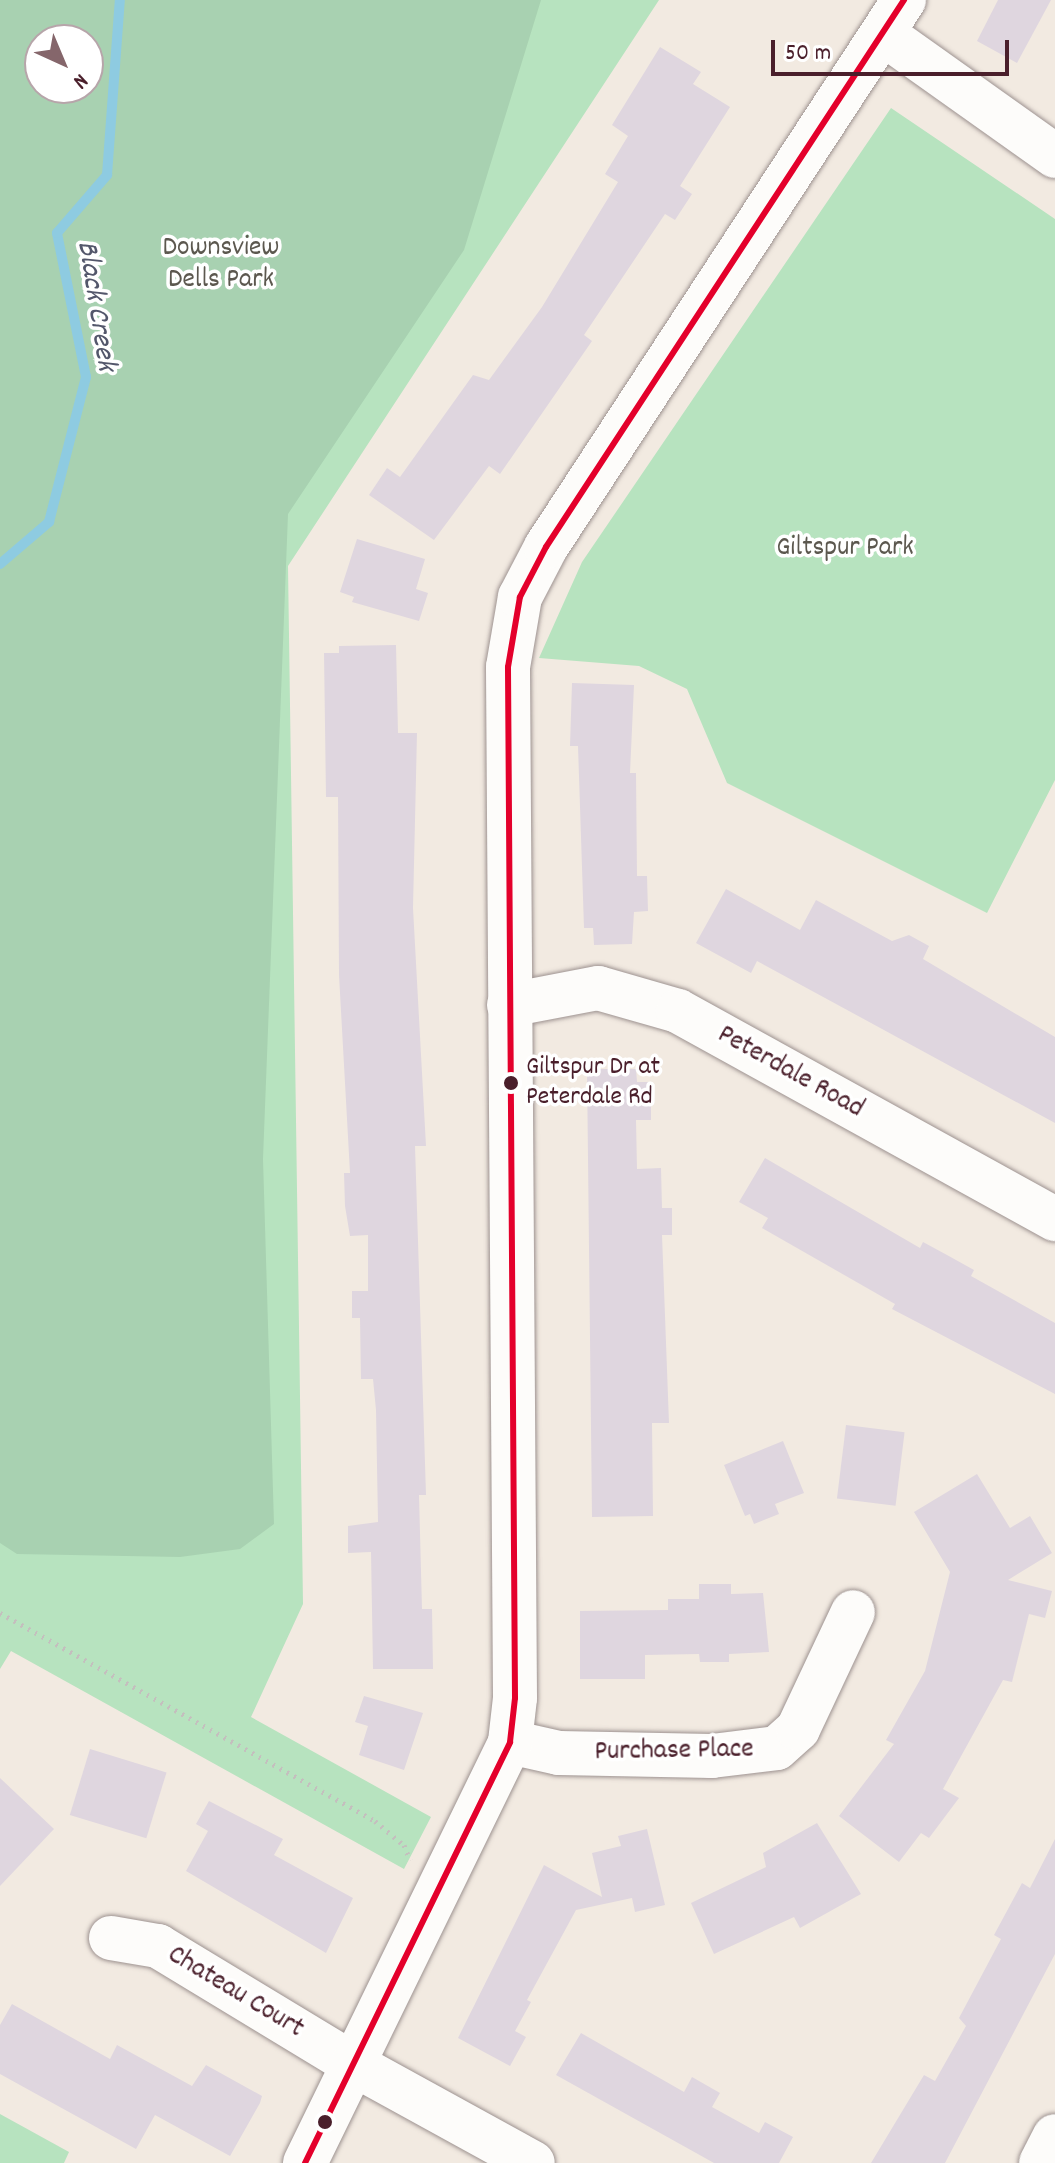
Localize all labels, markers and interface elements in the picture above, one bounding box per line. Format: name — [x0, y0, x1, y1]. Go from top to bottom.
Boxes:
north arrow — [24, 24, 104, 104]
scale bar — [775, 24, 1013, 74]
text: 50 m — [785, 37, 831, 71]
text: N — [65, 65, 94, 95]
park label: Downsview Dells Park — [163, 232, 279, 298]
water label: Black Creek — [66, 238, 122, 374]
park label: Giltspur Park — [776, 532, 914, 566]
street label: Peterdale Road — [711, 1019, 869, 1127]
place label: Giltspur Dr at Peterdale Rd — [526, 1052, 660, 1114]
marker: Giltspur Dr at Peterdale Rd — [503, 1075, 519, 1091]
street label: Purchase Place — [594, 1734, 754, 1770]
street label: Chateau Court — [161, 1939, 309, 2047]
unlabelled marker — [317, 2114, 333, 2130]

